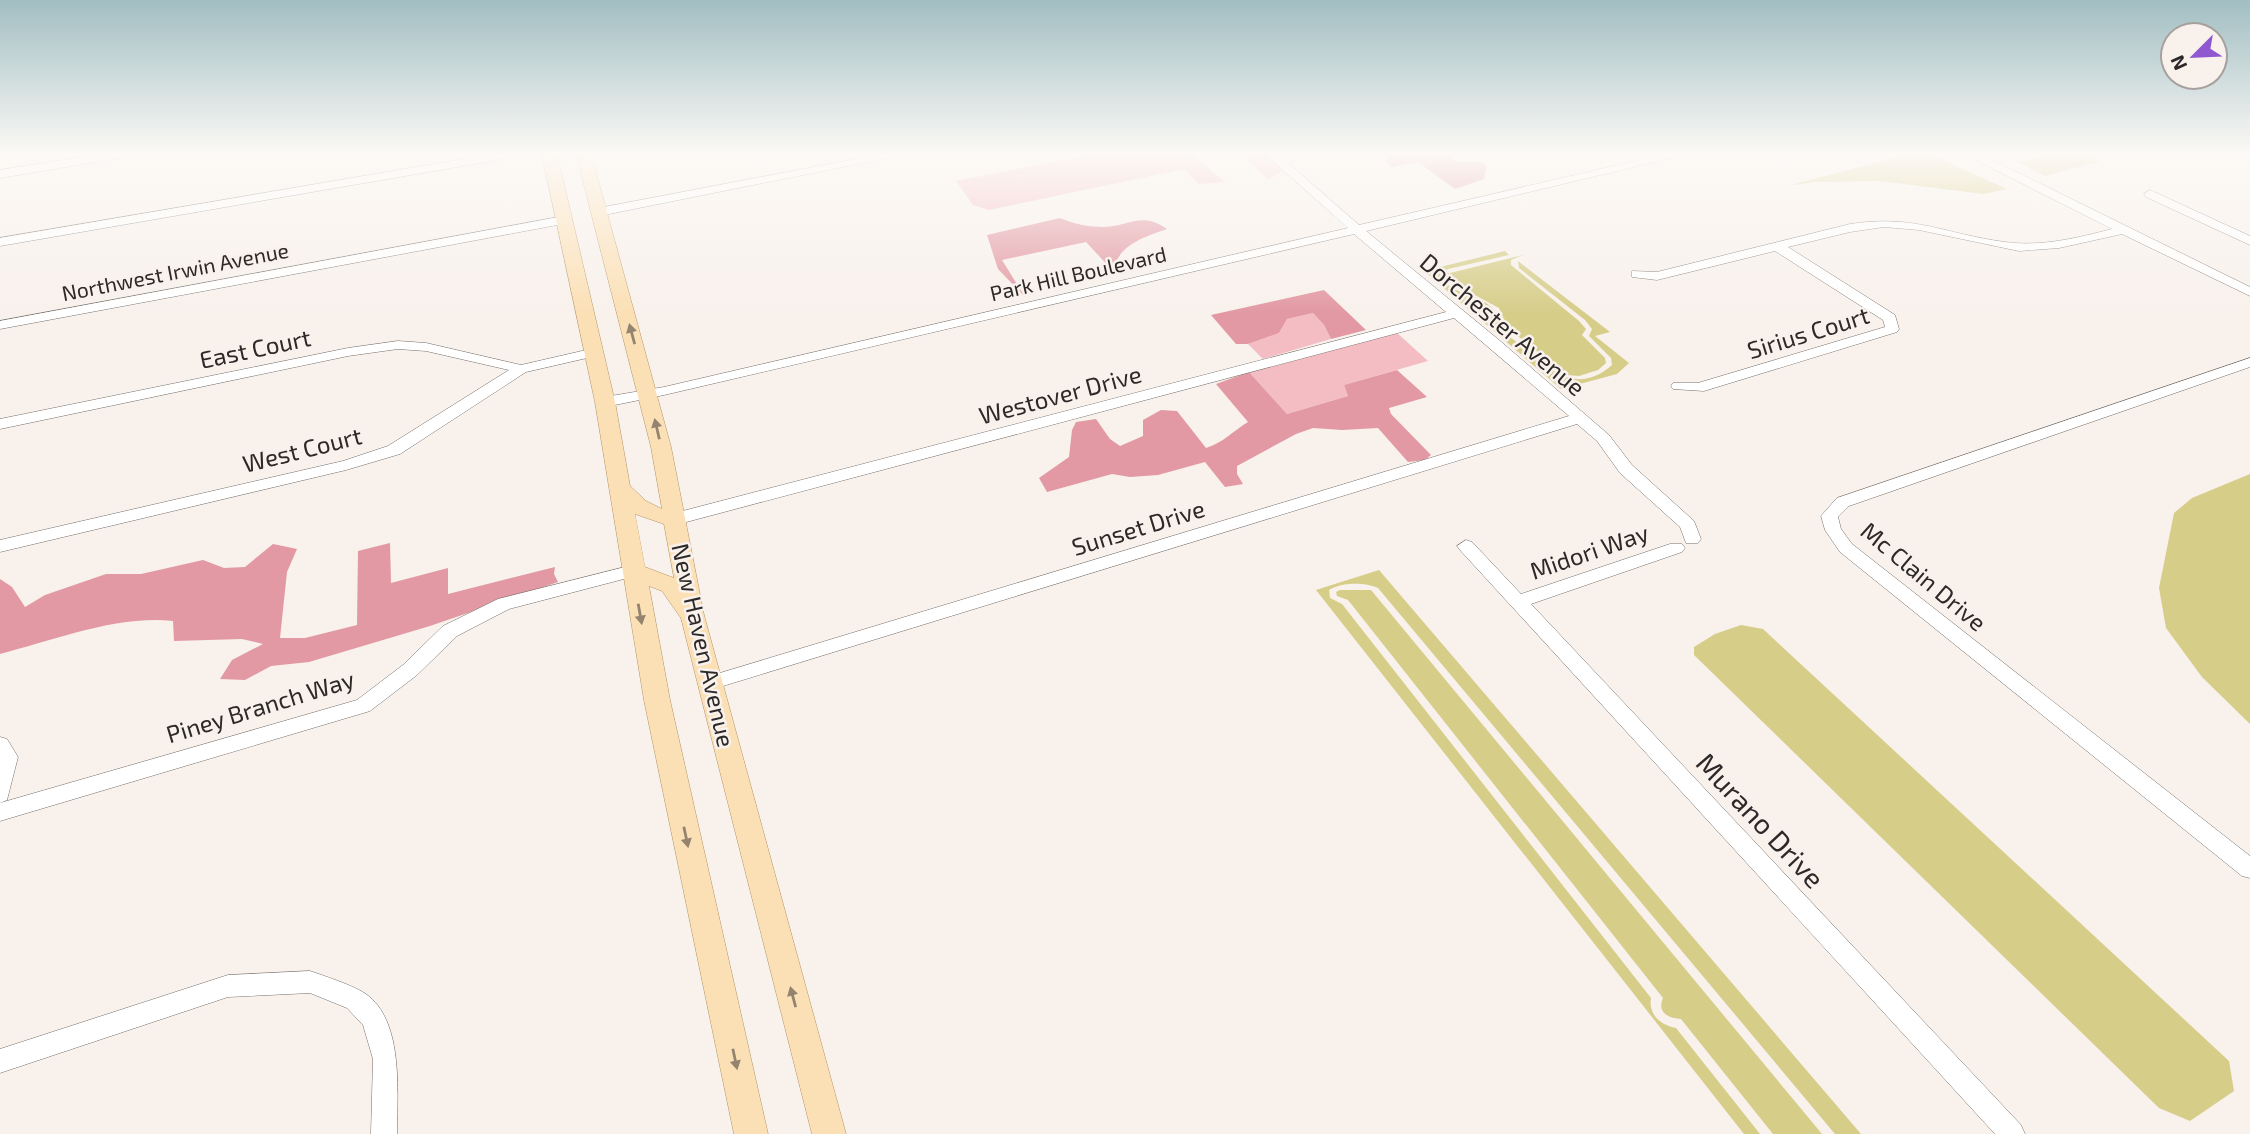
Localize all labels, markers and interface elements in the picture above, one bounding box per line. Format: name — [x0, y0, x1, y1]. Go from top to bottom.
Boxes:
north arrow — [2159, 21, 2229, 91]
text: N — [2165, 52, 2191, 74]
street label: Northwest Irwin Avenue — [60, 237, 290, 305]
street label: Park Hill Boulevard — [987, 241, 1169, 305]
street label: Dorchester Avenue — [1415, 247, 1591, 401]
street label: Sirius Court — [1744, 300, 1872, 364]
street label: East Court — [197, 322, 313, 374]
one-way arrow — [627, 323, 637, 344]
street label: Westover Drive — [976, 358, 1144, 430]
one-way arrow — [651, 418, 662, 440]
street label: West Court — [239, 420, 365, 478]
street label: Sunset Drive — [1068, 493, 1208, 561]
street label: Mc Clain Drive — [1856, 515, 1992, 637]
street label: Midori Way — [1526, 517, 1652, 585]
street label: New Haven Avenue — [666, 540, 742, 750]
one-way arrow — [635, 603, 646, 625]
street label: Piney Branch Way — [162, 664, 358, 748]
street label: Murano Drive — [1690, 746, 1832, 894]
one-way arrow — [681, 826, 692, 848]
one-way arrow — [787, 986, 798, 1008]
one-way arrow — [729, 1048, 740, 1070]

